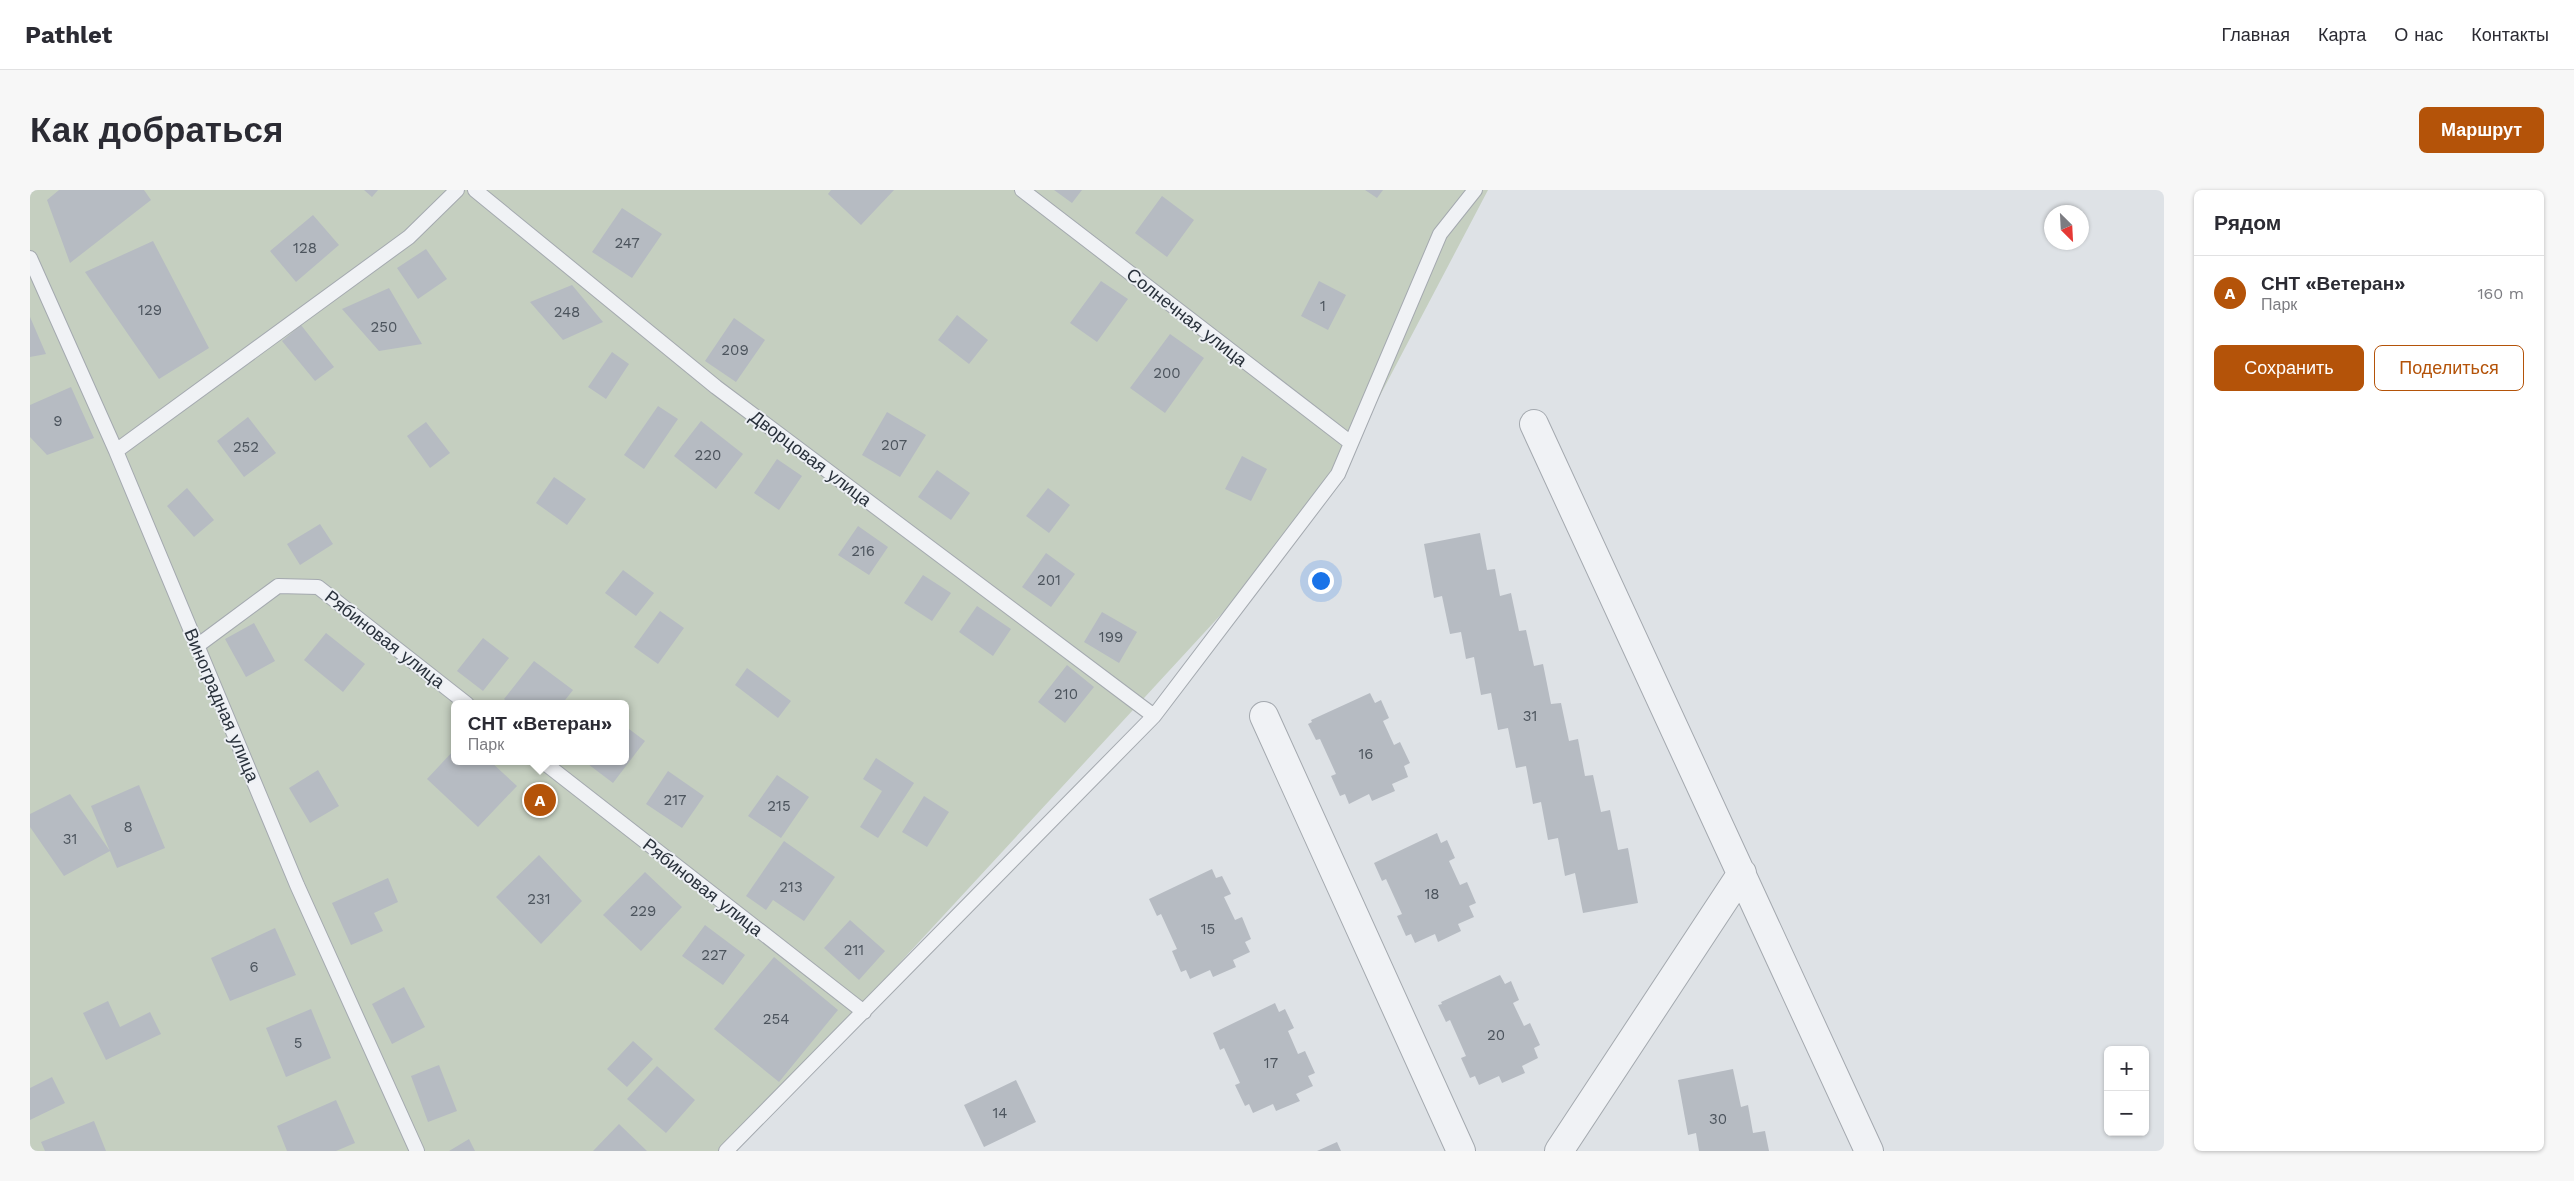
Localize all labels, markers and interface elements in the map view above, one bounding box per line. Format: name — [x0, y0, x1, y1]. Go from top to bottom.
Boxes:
text: Pathlet — [25, 21, 112, 49]
text: Главная — [2221, 24, 2290, 45]
text: Карта — [2318, 24, 2366, 45]
text: О нас — [2394, 24, 2443, 45]
text: Контакты — [2471, 24, 2549, 45]
button: Маршрут — [2419, 107, 2544, 153]
text: Как добраться — [30, 109, 283, 151]
north arrow — [2044, 205, 2089, 250]
text: Рядом — [2214, 210, 2281, 235]
house number: 247 — [614, 234, 640, 252]
house number: 128 — [293, 239, 317, 257]
street label: Солнечная улица — [1123, 263, 1252, 371]
text: СНТ «Ветеран» — [2261, 272, 2405, 295]
text: A — [2225, 284, 2235, 303]
text: 160 m — [2477, 284, 2524, 303]
text: Парк — [2261, 295, 2297, 314]
house number: 1 — [1320, 297, 1326, 315]
house number: 129 — [138, 301, 162, 319]
house number: 248 — [554, 303, 580, 321]
house number: 250 — [371, 318, 397, 336]
house number: 209 — [721, 341, 749, 359]
button: Сохранить — [2214, 345, 2364, 391]
button: Поделиться — [2374, 345, 2524, 391]
house number: 200 — [1153, 364, 1181, 382]
street label: Дворцовая улица — [746, 406, 877, 511]
house number: 9 — [53, 412, 63, 430]
house number: 207 — [881, 436, 907, 454]
house number: 252 — [233, 438, 259, 456]
house number: 220 — [695, 446, 721, 464]
house number: 216 — [851, 542, 875, 560]
your location — [1308, 568, 1334, 594]
house number: 201 — [1037, 571, 1061, 589]
street label: Рябиновая улица — [321, 586, 450, 693]
street label: Виноградная улица — [180, 625, 264, 786]
house number: 199 — [1099, 628, 1123, 646]
house number: 210 — [1054, 685, 1078, 703]
popup — [451, 700, 629, 765]
house number: 31 — [1523, 707, 1537, 725]
text: СНТ «Ветеран» — [468, 712, 612, 735]
text: Парк — [468, 735, 504, 754]
house number: 16 — [1359, 745, 1373, 763]
pin: A — [524, 781, 556, 819]
house number: 217 — [663, 791, 687, 809]
house number: 215 — [767, 797, 791, 815]
house number: 8 — [123, 818, 133, 836]
house number: 31 — [63, 830, 77, 848]
street label: Рябиновая улица — [639, 834, 768, 941]
house number: 213 — [779, 878, 803, 896]
house number: 18 — [1424, 885, 1440, 903]
house number: 231 — [527, 890, 551, 908]
house number: 229 — [630, 902, 656, 920]
house number: 15 — [1201, 920, 1215, 938]
house number: 211 — [844, 941, 864, 959]
house number: 227 — [701, 946, 727, 964]
house number: 6 — [249, 958, 259, 976]
house number: 254 — [763, 1010, 789, 1028]
house number: 20 — [1487, 1026, 1505, 1044]
house number: 5 — [294, 1034, 302, 1052]
map controls — [2104, 1046, 2149, 1136]
button: + — [2104, 1046, 2149, 1091]
house number: 17 — [1264, 1054, 1278, 1072]
button: − — [2104, 1091, 2149, 1136]
house number: 14 — [992, 1104, 1008, 1122]
house number: 30 — [1709, 1110, 1727, 1128]

